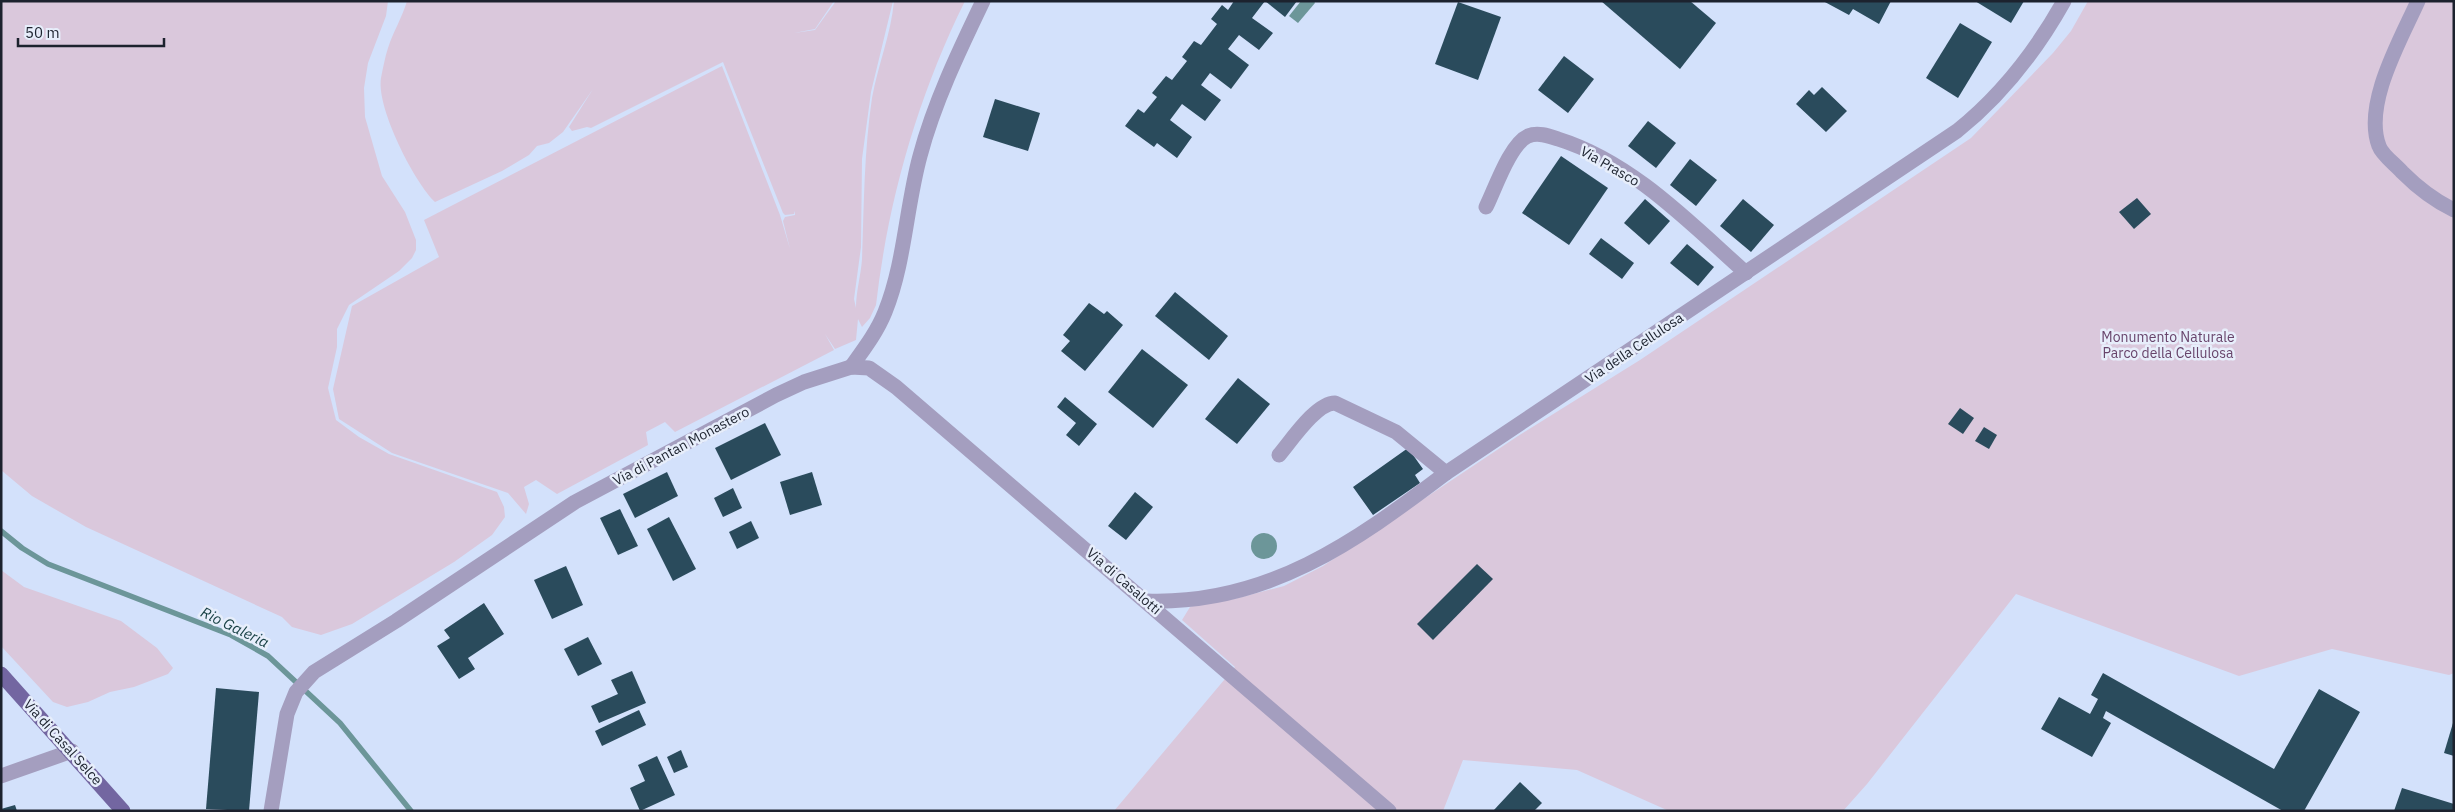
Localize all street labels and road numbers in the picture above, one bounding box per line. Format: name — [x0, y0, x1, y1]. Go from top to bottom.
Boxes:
street label: Via Prasco — [1577, 142, 1643, 190]
street label: Via della Cellulosa — [1581, 308, 1687, 388]
street label: Via di Pantan Monastero — [610, 402, 752, 490]
street label: Via di Casalotti — [1083, 544, 1165, 618]
street label: Via di Casal Selce — [20, 695, 107, 789]

